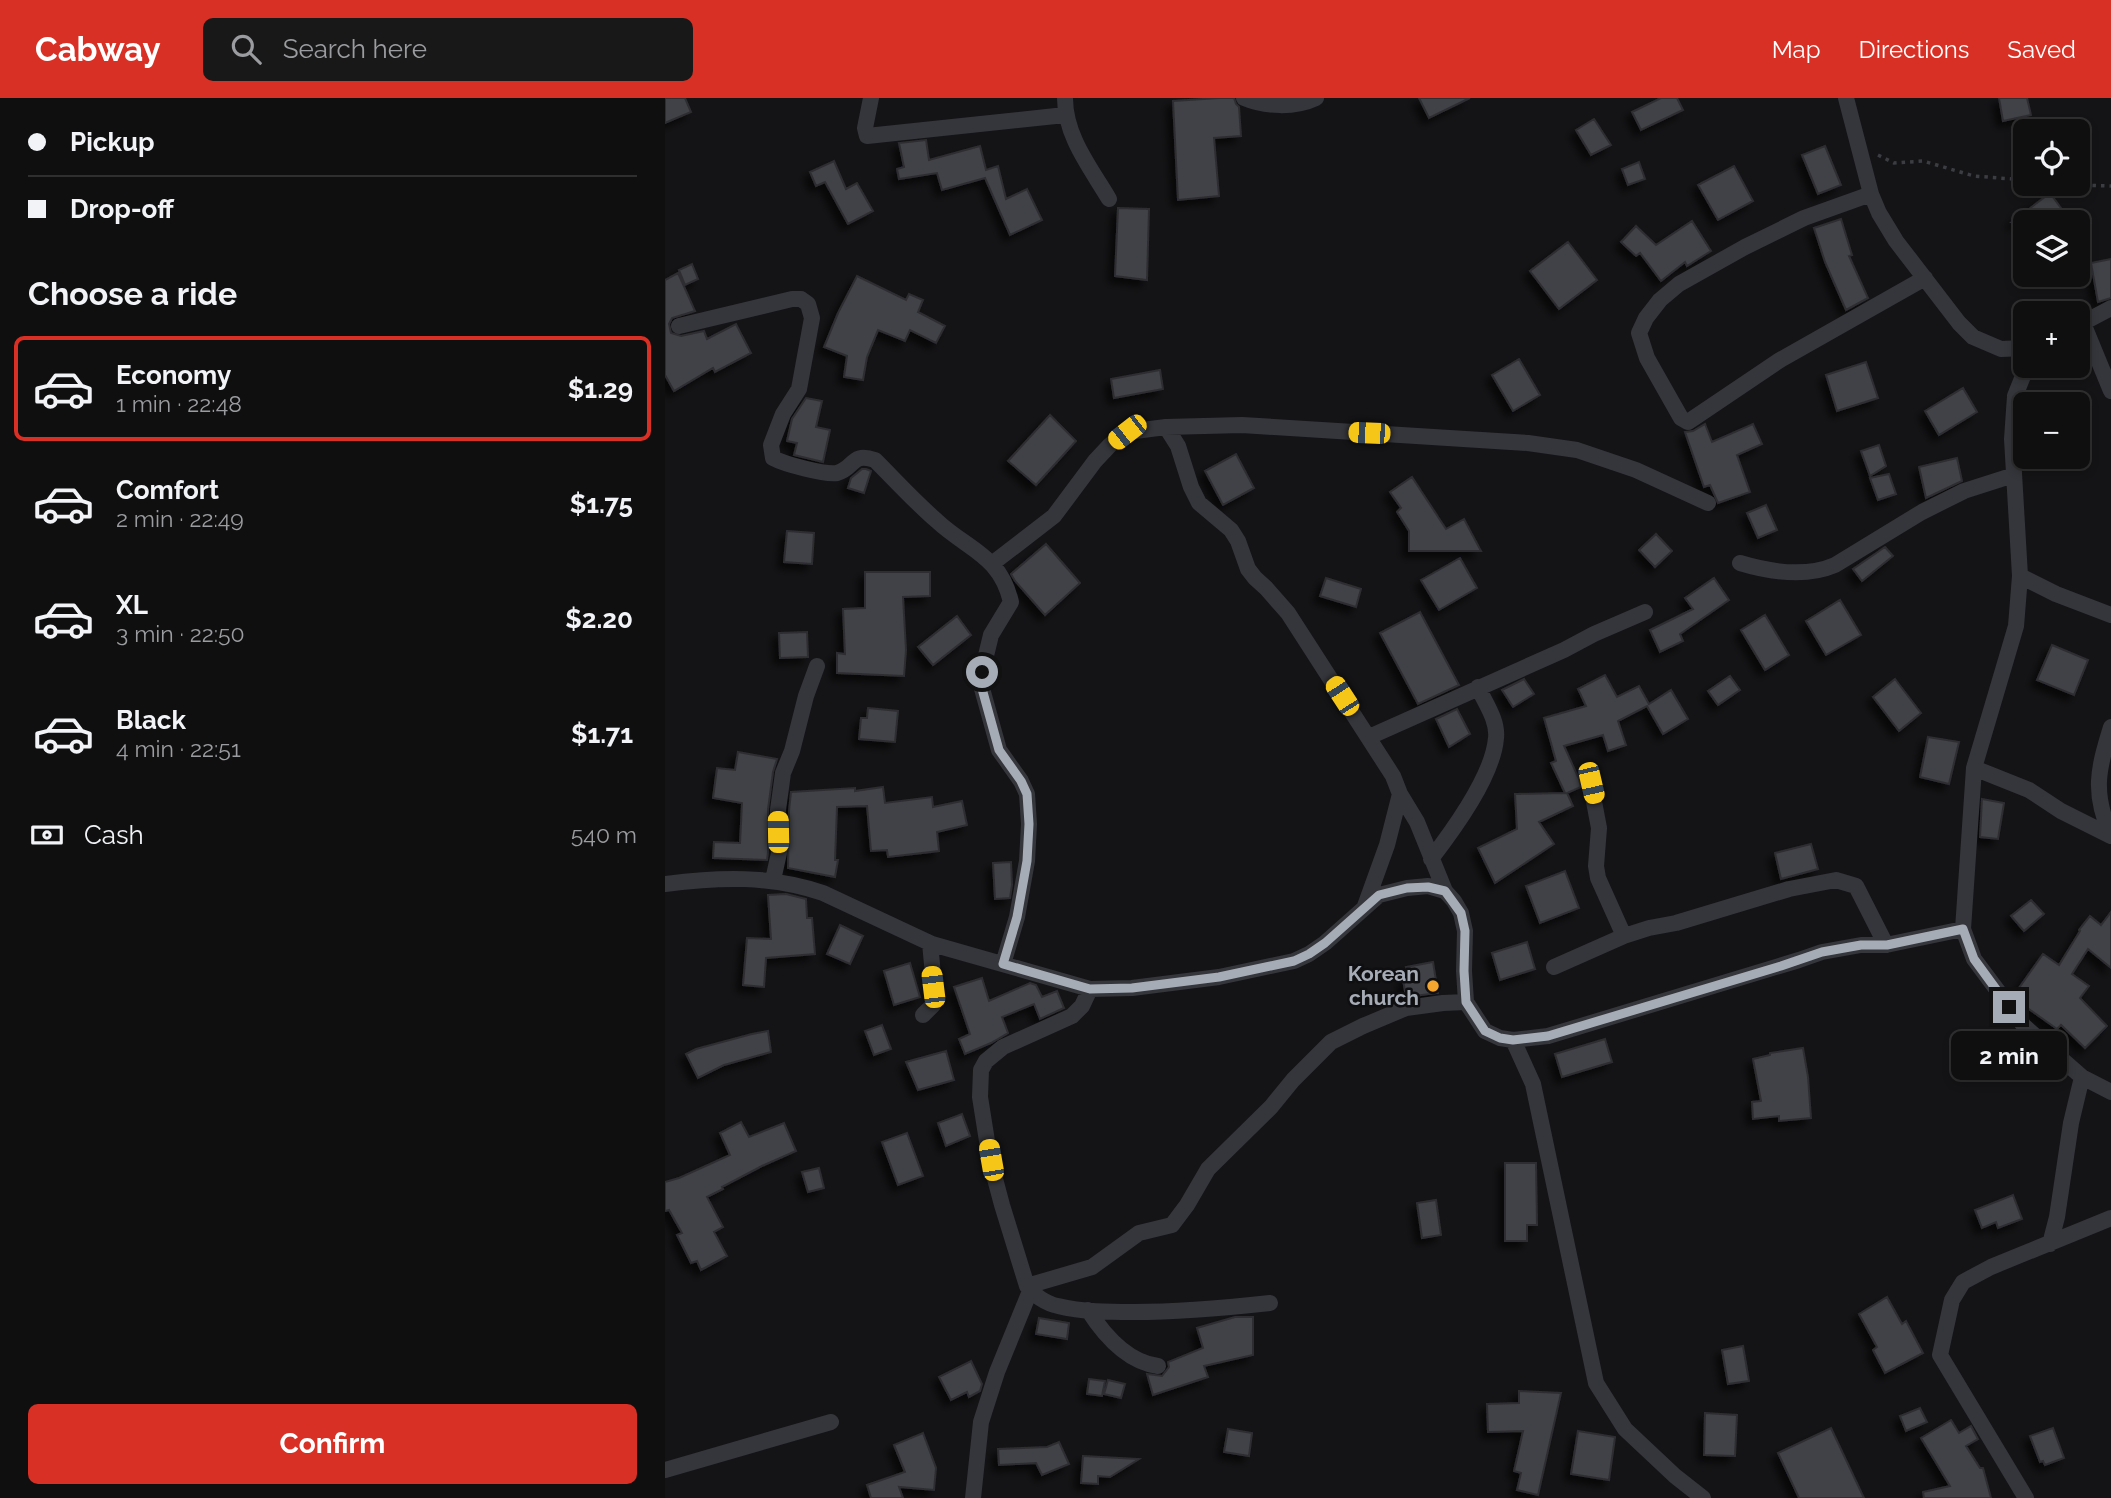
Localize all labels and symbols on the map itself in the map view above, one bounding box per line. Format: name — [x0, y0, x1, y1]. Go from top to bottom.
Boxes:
car — [1104, 411, 1151, 453]
car — [1348, 422, 1391, 444]
route start — [966, 656, 998, 688]
car — [1322, 673, 1363, 719]
car — [1577, 760, 1606, 806]
car — [768, 811, 789, 853]
place label: Korean church — [1348, 961, 1419, 1010]
car — [921, 965, 946, 1009]
marker: Korean church — [1425, 978, 1441, 994]
route end — [1993, 991, 2025, 1023]
callout: 2 min — [1951, 1032, 2067, 1080]
car — [978, 1137, 1005, 1183]

